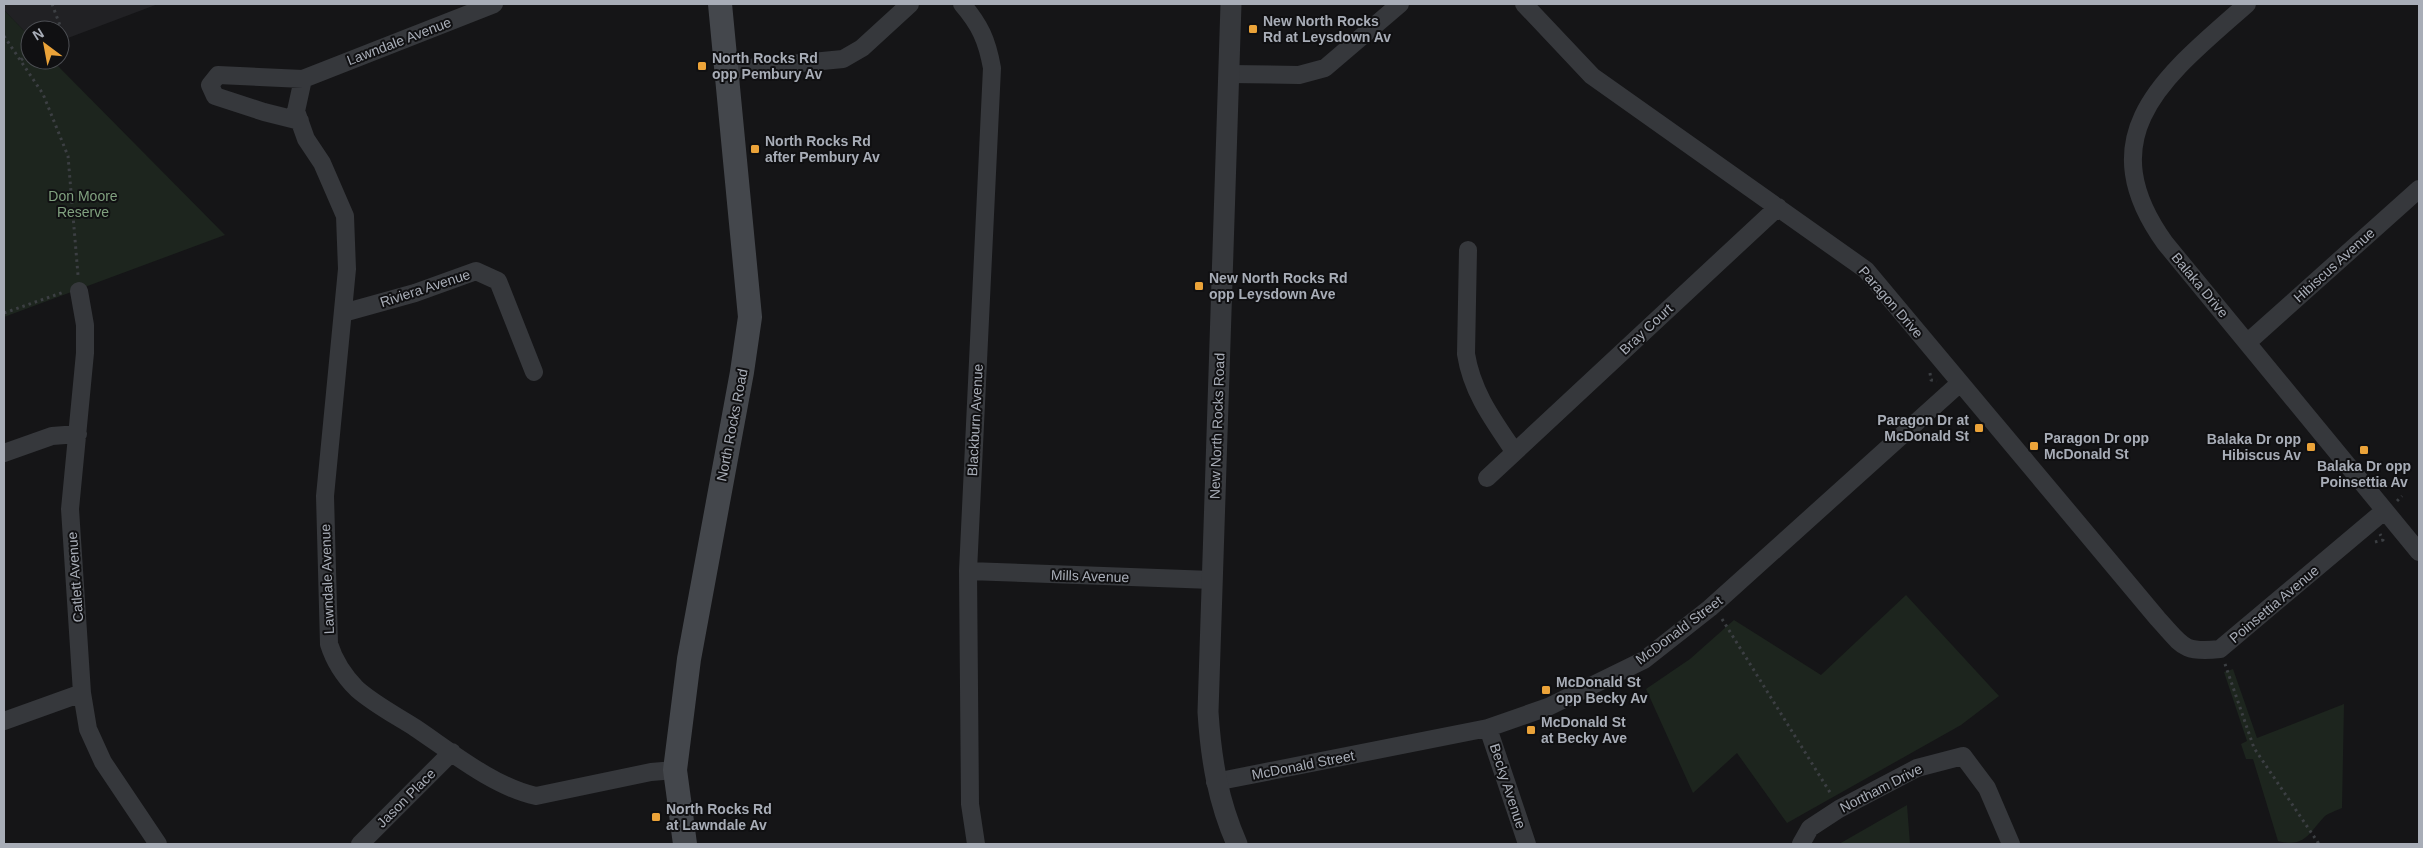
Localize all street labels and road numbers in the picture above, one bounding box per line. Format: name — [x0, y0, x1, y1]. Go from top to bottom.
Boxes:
street label: Lawndale Avenue — [345, 14, 454, 68]
street label: Hibiscus Avenue — [2290, 224, 2378, 305]
street label: Balaka Drive — [2168, 249, 2232, 321]
street label: Paragon Drive — [1856, 263, 1927, 341]
street label: Riviera Avenue — [378, 266, 472, 310]
street label: Bray Court — [1616, 300, 1676, 358]
street label: New North Rocks Road — [1206, 353, 1228, 499]
street label: Blackburn Avenue — [964, 363, 986, 477]
street label: North Rocks Road — [713, 367, 751, 483]
street label: Lawndale Avenue — [317, 523, 337, 634]
street label: Catlett Avenue — [64, 531, 86, 623]
street label: Poinsettia Avenue — [2226, 562, 2322, 646]
street label: Mills Avenue — [1051, 567, 1130, 585]
street label: McDonald Street — [1633, 592, 1726, 668]
street label: Becky Avenue — [1487, 741, 1529, 831]
street label: McDonald Street — [1250, 747, 1356, 783]
street label: Northam Drive — [1837, 760, 1925, 816]
street label: Jason Place — [373, 765, 439, 831]

